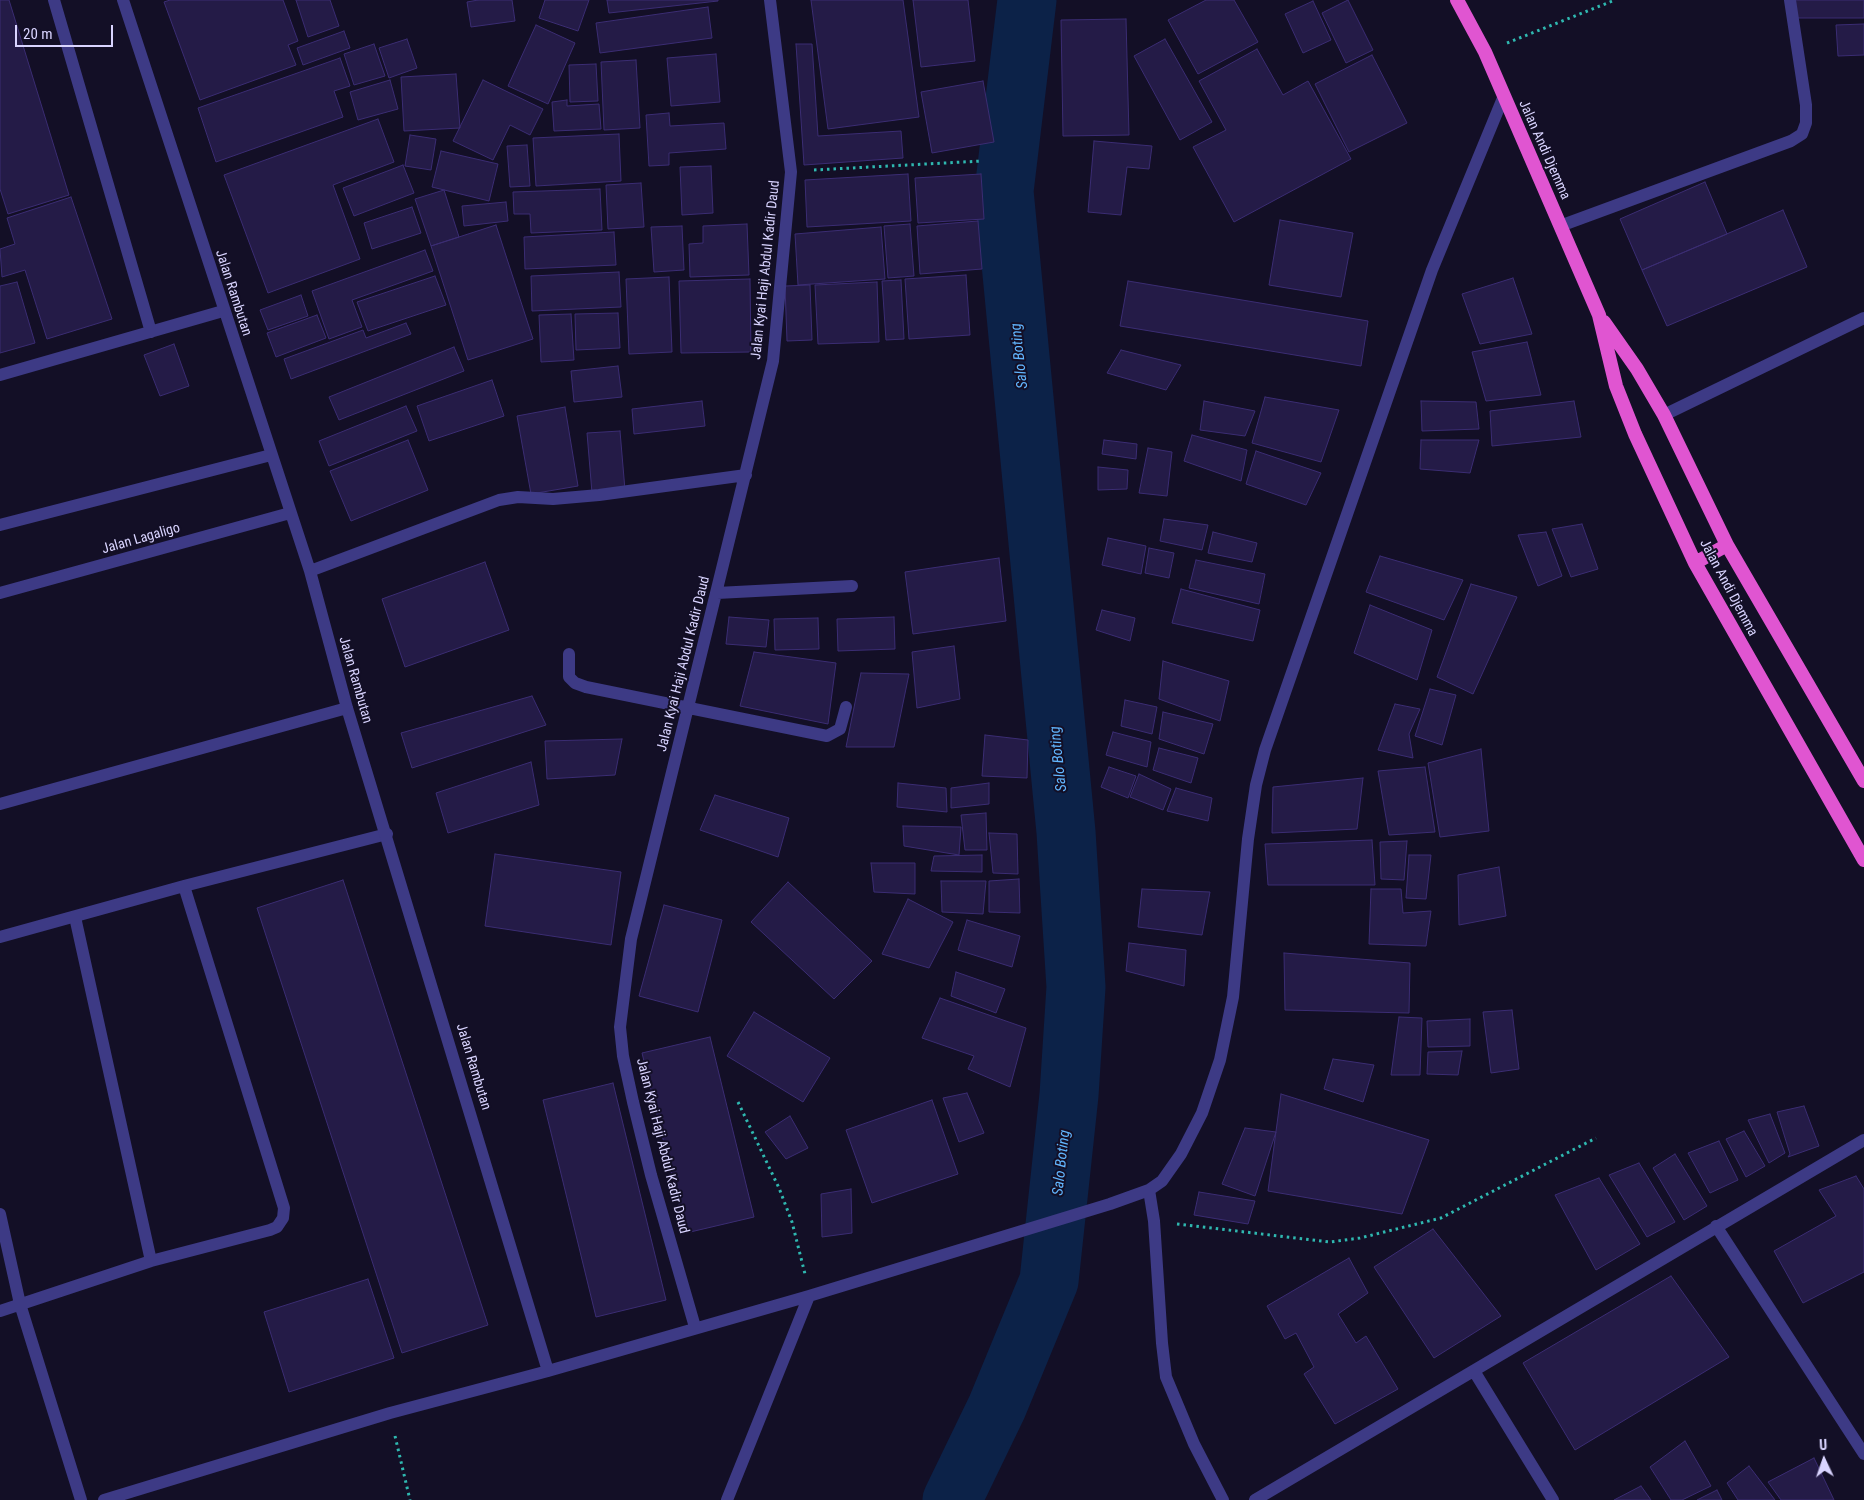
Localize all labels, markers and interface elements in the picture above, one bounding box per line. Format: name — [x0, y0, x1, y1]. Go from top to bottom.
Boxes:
scale bar — [18, 15, 115, 47]
text: 20 m — [23, 25, 53, 43]
street label: Jalan Andi Djemma — [1515, 98, 1573, 202]
street label: Jalan Kyai Haji Abdul Kadir Daud — [748, 180, 784, 360]
street label: Jalan Rambutan — [211, 248, 255, 338]
water label: Salo Boting — [1008, 322, 1032, 390]
street label: Jalan Lagaligo — [100, 520, 182, 558]
street label: Jalan Andi Djemma — [1695, 537, 1761, 639]
street label: Jalan Kyai Haji Abdul Kadir Daud — [654, 575, 714, 753]
street label: Jalan Rambutan — [335, 635, 375, 725]
water label: Salo Boting — [1047, 725, 1071, 793]
street label: Jalan Rambutan — [452, 1022, 494, 1112]
street label: Jalan Kyai Haji Abdul Kadir Daud — [632, 1057, 692, 1235]
water label: Salo Boting — [1050, 1129, 1074, 1197]
north arrow — [1799, 1435, 1849, 1485]
text: U — [1819, 1437, 1828, 1453]

